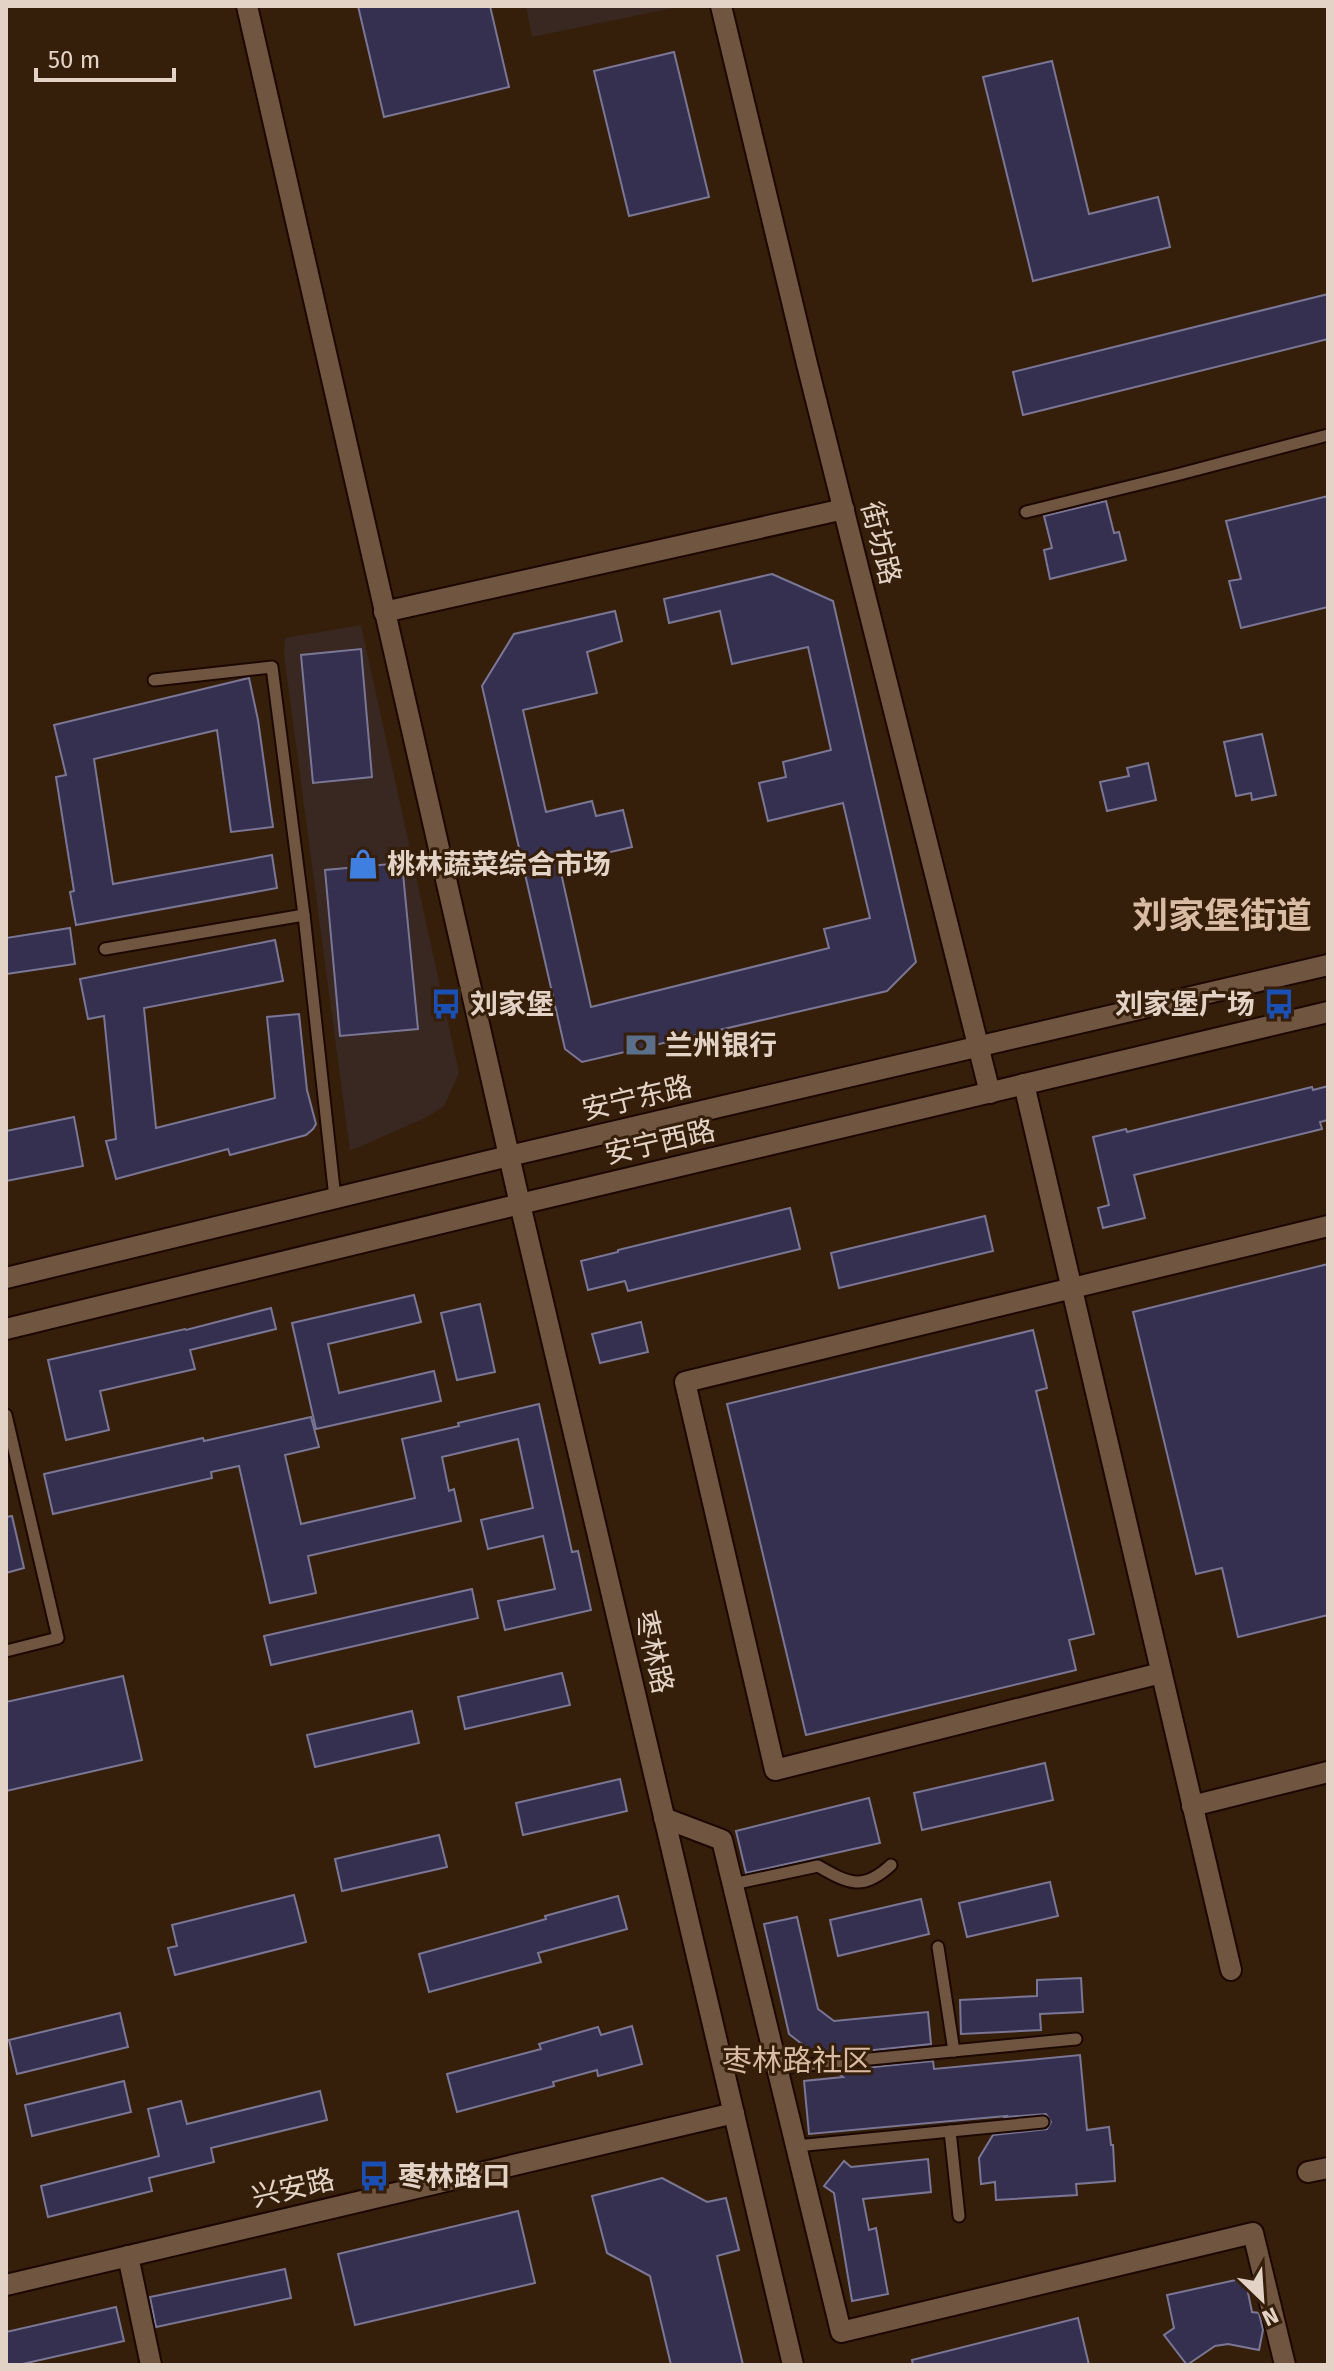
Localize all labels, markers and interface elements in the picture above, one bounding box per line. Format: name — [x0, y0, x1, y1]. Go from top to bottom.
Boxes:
scale bar — [36, 32, 174, 82]
text: 50 m — [48, 46, 100, 74]
street label: 街坊路 — [855, 498, 907, 588]
shop icon: 桃林蔬菜综合市场 — [346, 847, 380, 881]
place label: 桃林蔬菜综合市场 — [387, 848, 611, 881]
district label: 刘家堡街道 — [1132, 894, 1312, 938]
bus stop icon: 刘家堡 — [429, 987, 463, 1021]
bus stop icon: 刘家堡广场 — [1262, 987, 1296, 1021]
place label: 刘家堡 — [470, 988, 554, 1021]
place label: 刘家堡广场 — [1115, 988, 1255, 1021]
bank icon: 兰州银行 — [624, 1028, 658, 1062]
place label: 兰州银行 — [665, 1029, 777, 1062]
street label: 安宁东路 — [579, 1069, 695, 1127]
street label: 安宁西路 — [602, 1113, 718, 1171]
street label: 枣林路 — [628, 1607, 680, 1697]
district label: 枣林路社区 — [722, 2043, 872, 2079]
bus stop icon: 枣林路口 — [357, 2159, 391, 2193]
place label: 枣林路口 — [398, 2160, 510, 2193]
street label: 兴安路 — [248, 2162, 338, 2214]
north arrow — [1222, 2259, 1302, 2339]
text: N — [1258, 2301, 1283, 2332]

